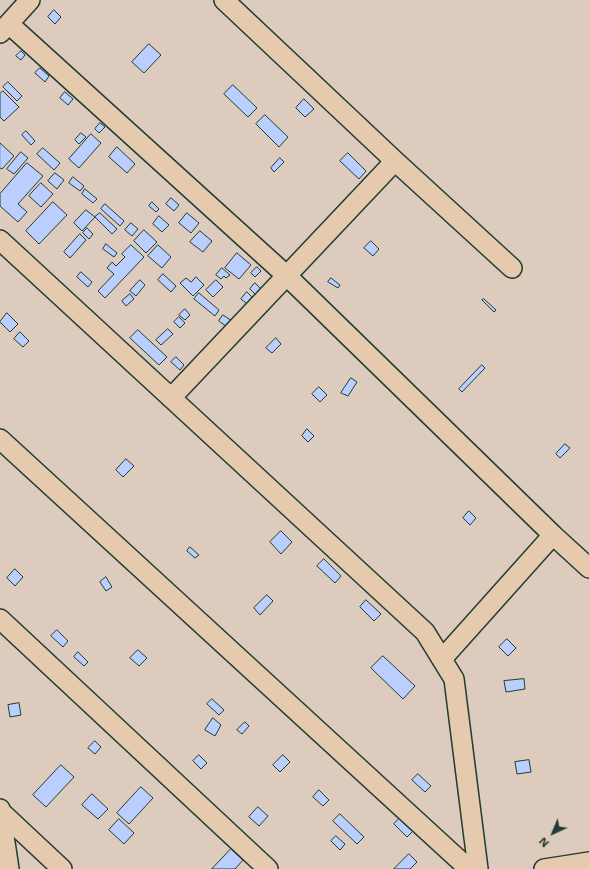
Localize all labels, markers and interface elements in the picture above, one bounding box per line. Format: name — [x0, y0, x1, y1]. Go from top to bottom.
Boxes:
north arrow — [533, 813, 573, 853]
text: N — [536, 834, 553, 850]

